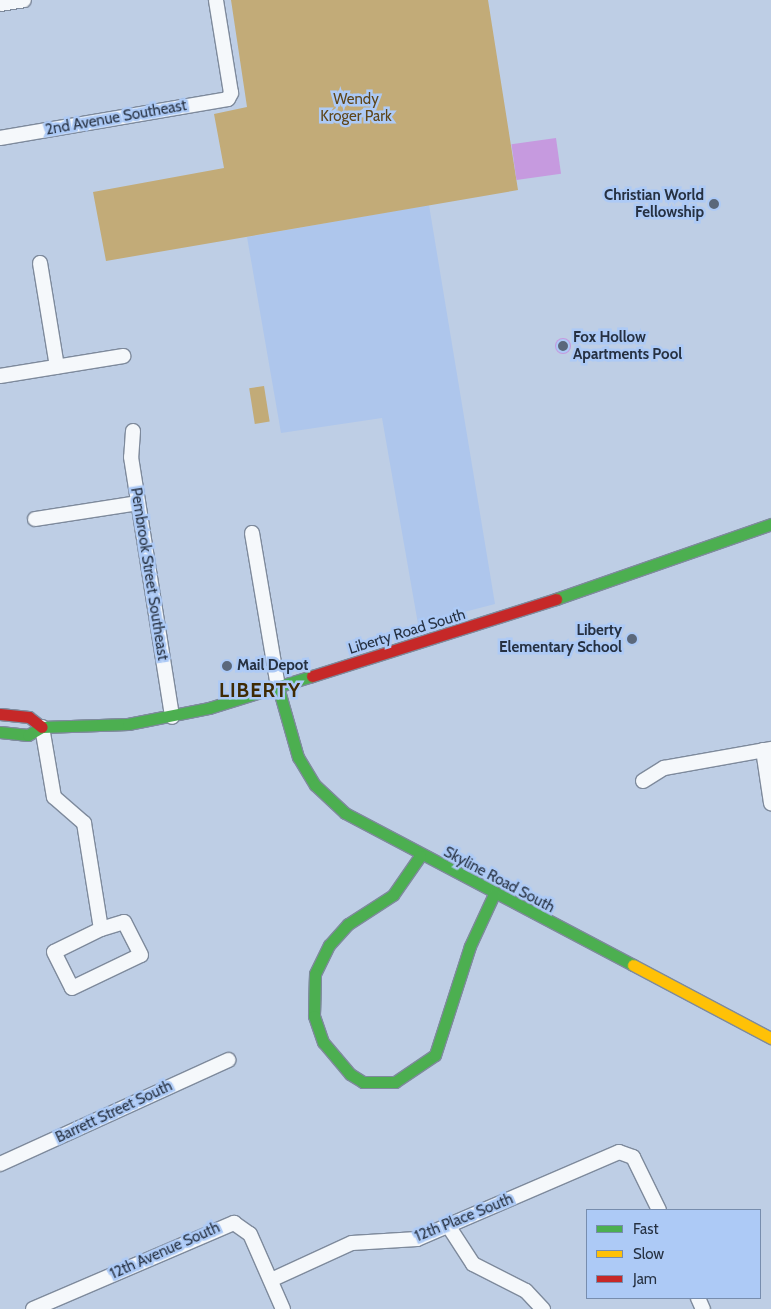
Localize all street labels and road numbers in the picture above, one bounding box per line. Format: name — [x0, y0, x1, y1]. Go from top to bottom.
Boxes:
street label: 2nd Avenue Southeast — [44, 97, 188, 139]
street label: Pembrook Street Southeast — [126, 486, 172, 662]
street label: Liberty Road South — [346, 606, 468, 658]
street label: Skyline Road South — [440, 843, 558, 917]
street label: Barrett Street South — [53, 1077, 175, 1147]
street label: 12th Place South — [412, 1190, 516, 1246]
street label: 12th Avenue South — [107, 1219, 223, 1283]

